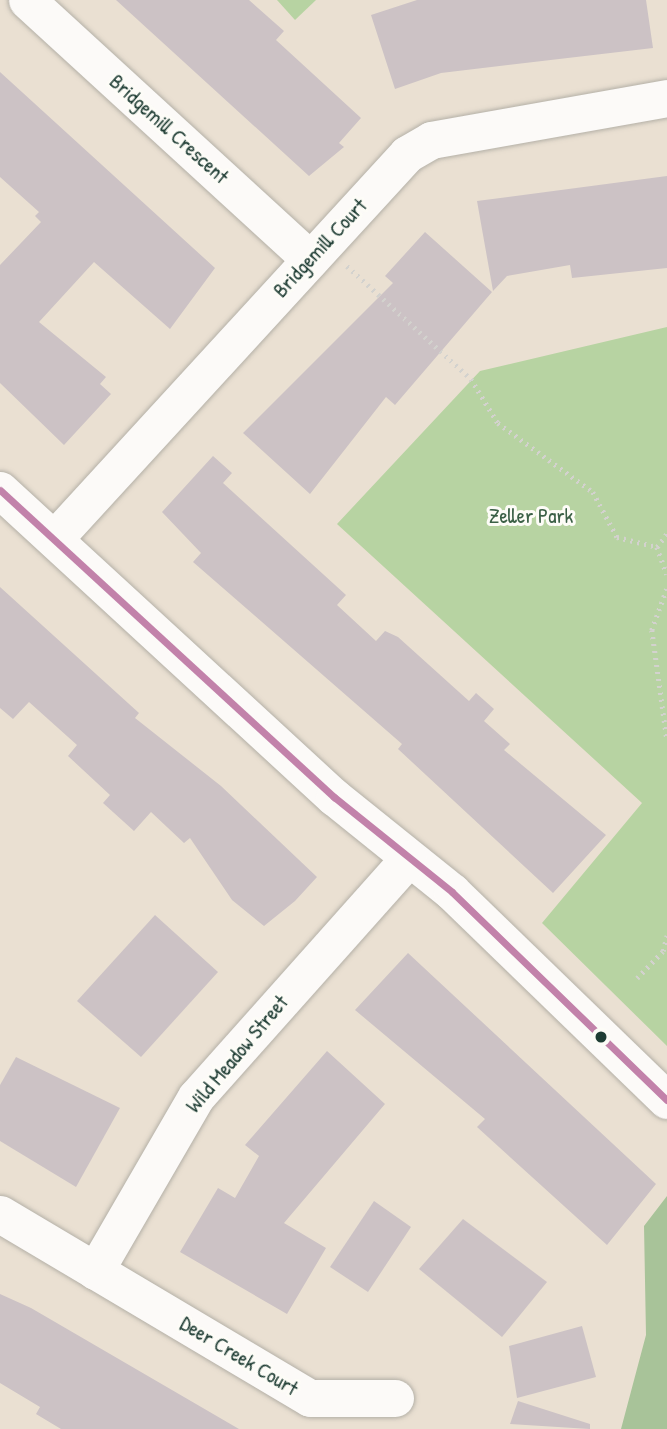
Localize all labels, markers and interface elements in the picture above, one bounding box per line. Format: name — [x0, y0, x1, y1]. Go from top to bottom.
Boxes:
street label: Bridgemill Crescent — [104, 69, 234, 189]
street label: Bridgemill Court — [268, 193, 372, 303]
park label: Zeller Park — [489, 503, 573, 529]
street label: Wild Meadow Street — [181, 990, 293, 1118]
unlabelled marker — [594, 1030, 608, 1044]
street label: Deer Creek Court — [175, 1311, 303, 1401]

